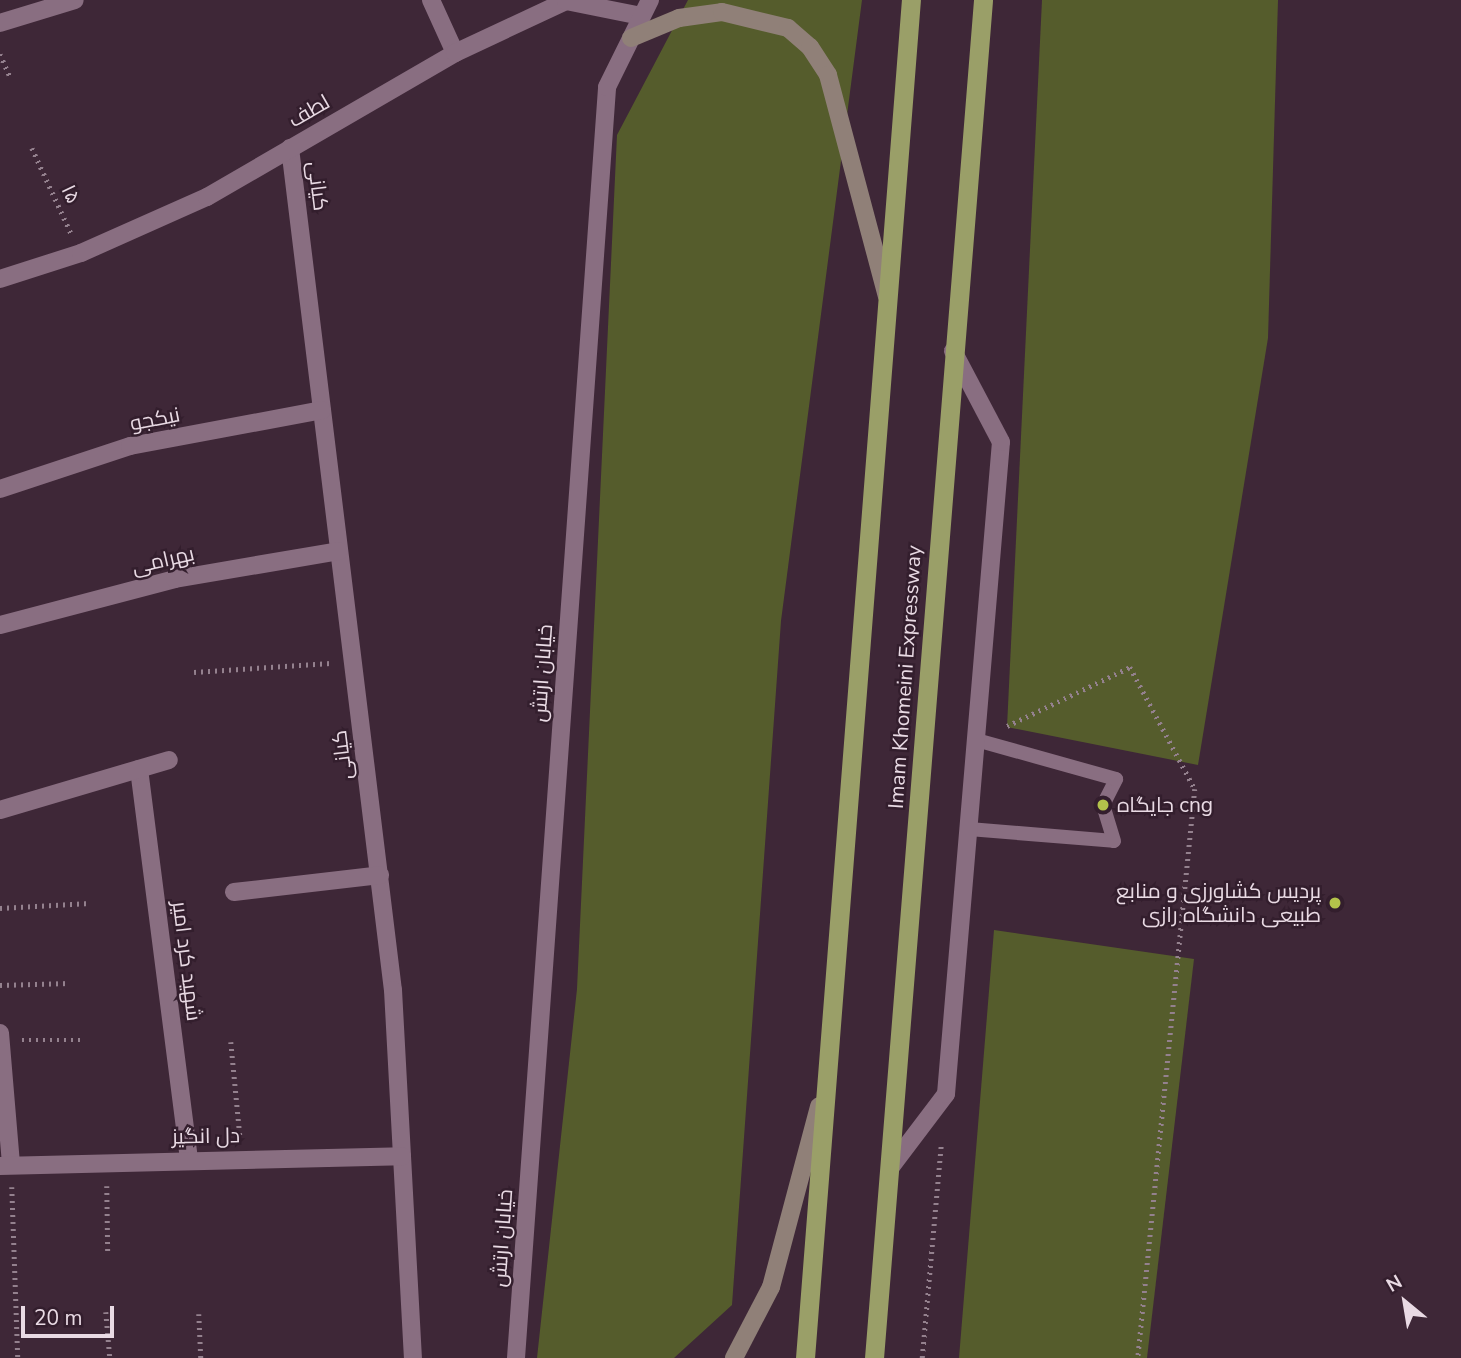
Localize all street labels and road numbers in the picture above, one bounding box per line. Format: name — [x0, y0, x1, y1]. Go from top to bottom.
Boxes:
street label: لطف — [284, 89, 334, 133]
street label: کیانی — [302, 160, 334, 212]
street label: ۱۵ — [56, 181, 86, 207]
street label: نیکجو — [128, 402, 182, 436]
street label: بهرامی — [129, 541, 197, 579]
street label: Imam Khomeini Expressway — [883, 544, 927, 810]
street label: خیابان ارتش — [526, 623, 558, 723]
street label: کیانی — [326, 729, 358, 781]
street label: شهید کرد امیر — [167, 900, 207, 1022]
street label: دل انگیز — [172, 1123, 240, 1149]
street label: خیابان ارتش — [486, 1188, 518, 1288]

